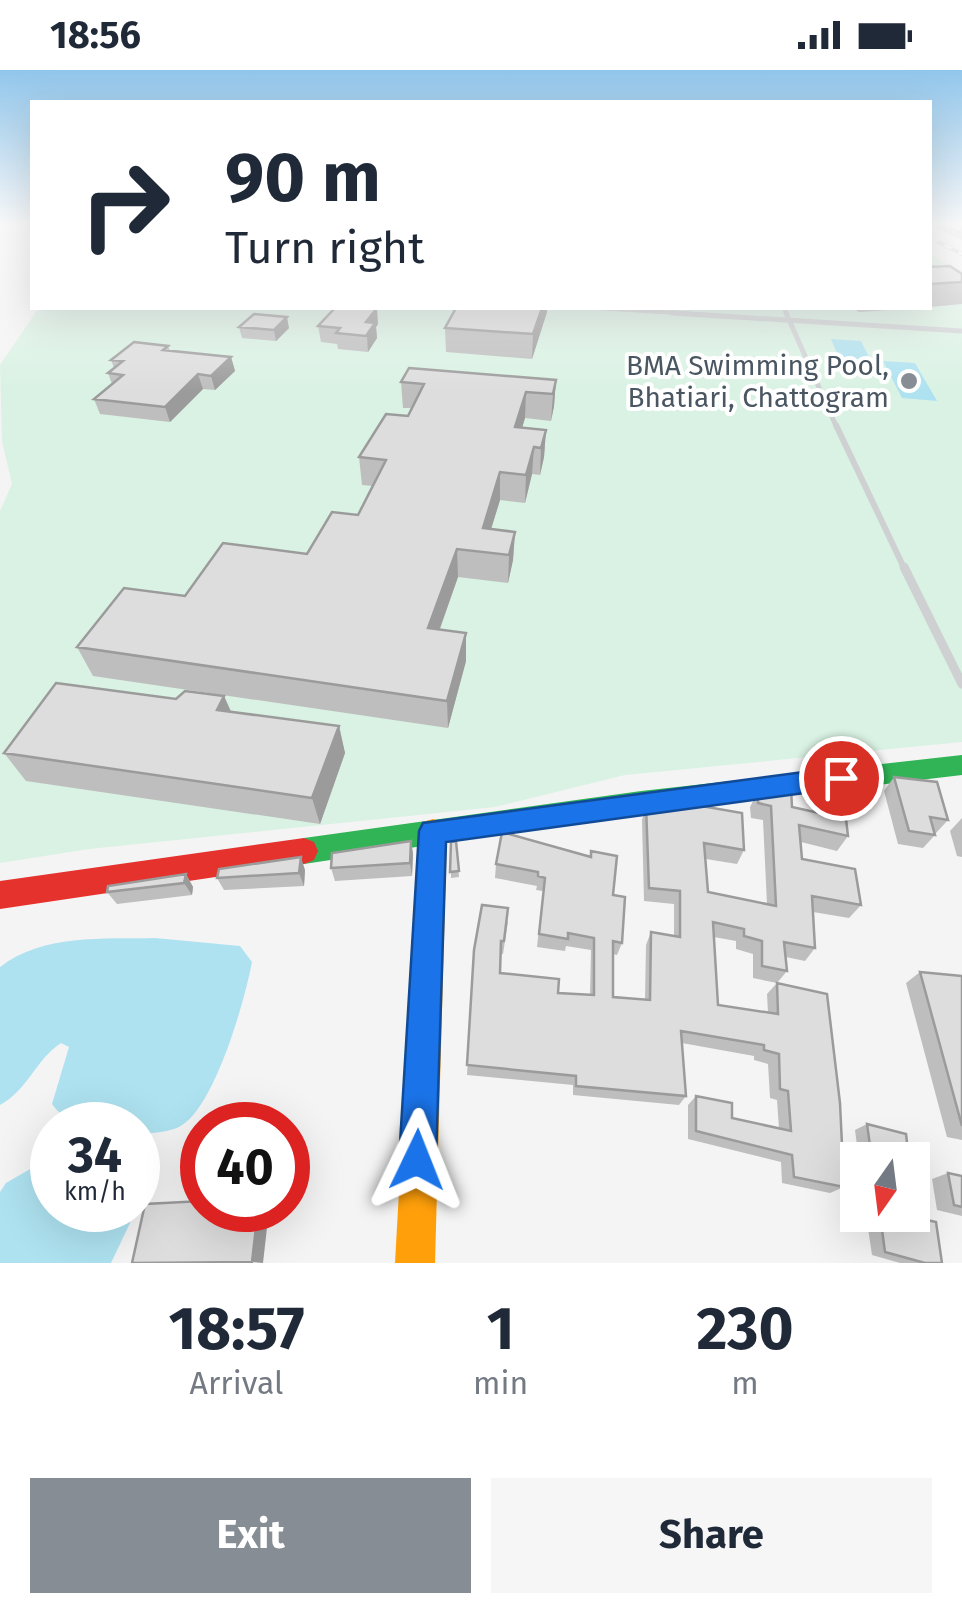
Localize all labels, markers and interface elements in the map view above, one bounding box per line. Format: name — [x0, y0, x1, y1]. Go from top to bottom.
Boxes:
text: 18:56 — [50, 12, 141, 58]
text: 90 m — [225, 136, 381, 220]
icon: right — [60, 140, 190, 270]
text: Turn right — [225, 221, 424, 275]
place label: BMA Swimming Pool, Bhatiari, Chattogram — [626, 349, 889, 414]
marker: BMA Swimming Pool, Bhatiari, Chattogram — [898, 370, 920, 392]
pin — [799, 736, 884, 821]
icon: arrive — [814, 751, 869, 806]
speed limit sign: 40 — [180, 1102, 310, 1232]
position arrow — [365, 1108, 469, 1212]
text: 34 — [68, 1125, 122, 1185]
north arrow — [840, 1142, 930, 1232]
map controls — [840, 1142, 930, 1232]
text: km/h — [64, 1177, 126, 1207]
text: 18:57 — [168, 1293, 305, 1365]
text: 1 — [487, 1293, 514, 1365]
text: 230 — [697, 1293, 794, 1365]
text: Arrival — [190, 1364, 283, 1402]
text: min — [473, 1364, 528, 1402]
text: m — [731, 1364, 759, 1402]
button: Exit — [30, 1478, 471, 1593]
button: Share — [491, 1478, 932, 1593]

